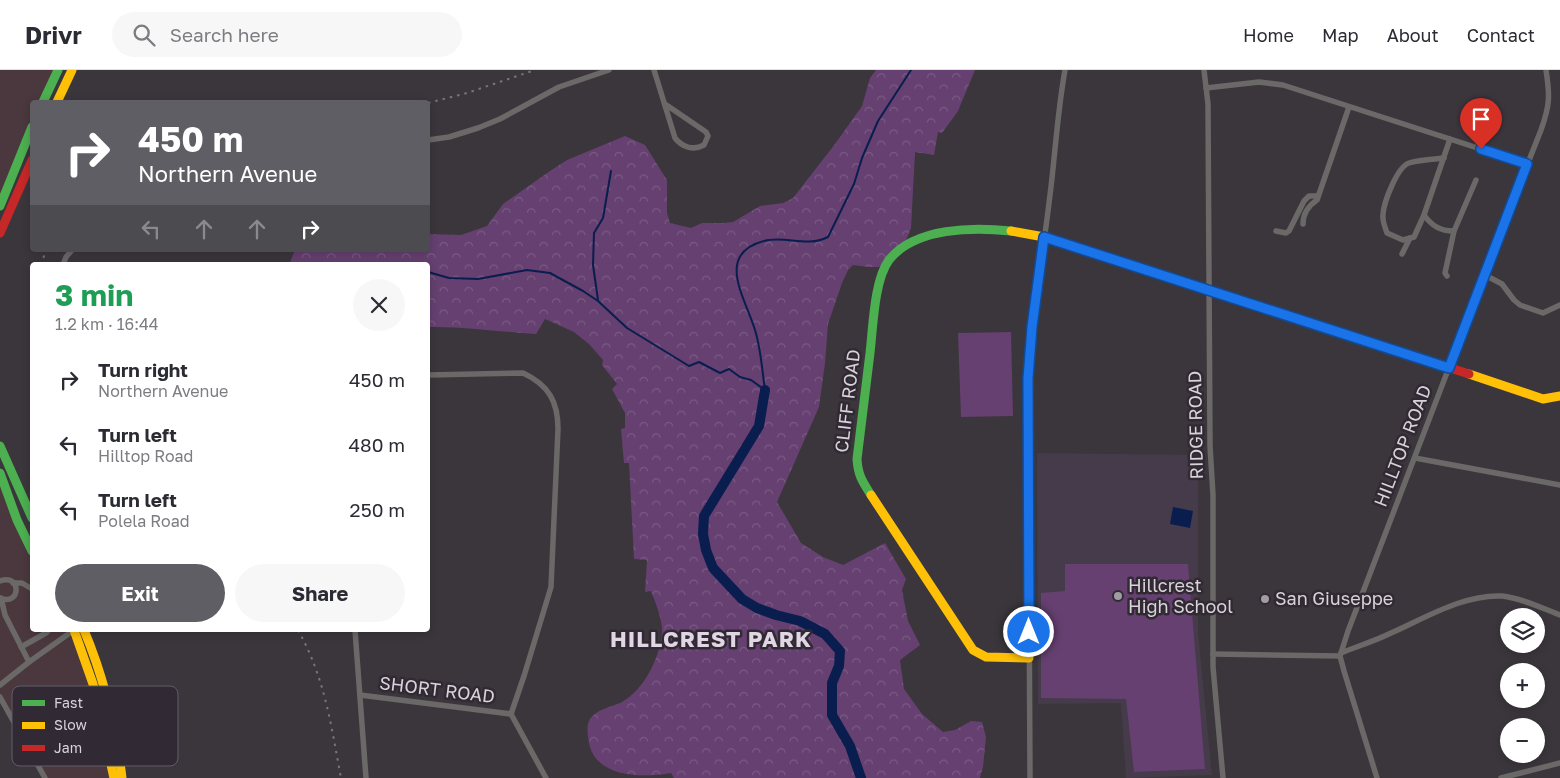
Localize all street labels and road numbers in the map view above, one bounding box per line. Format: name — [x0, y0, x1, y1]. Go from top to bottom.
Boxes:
street label: CLIFF ROAD — [830, 348, 864, 454]
street label: RIDGE ROAD — [1183, 371, 1207, 479]
street label: HILLTOP ROAD — [1369, 382, 1435, 510]
street label: SHORT ROAD — [378, 671, 496, 707]

